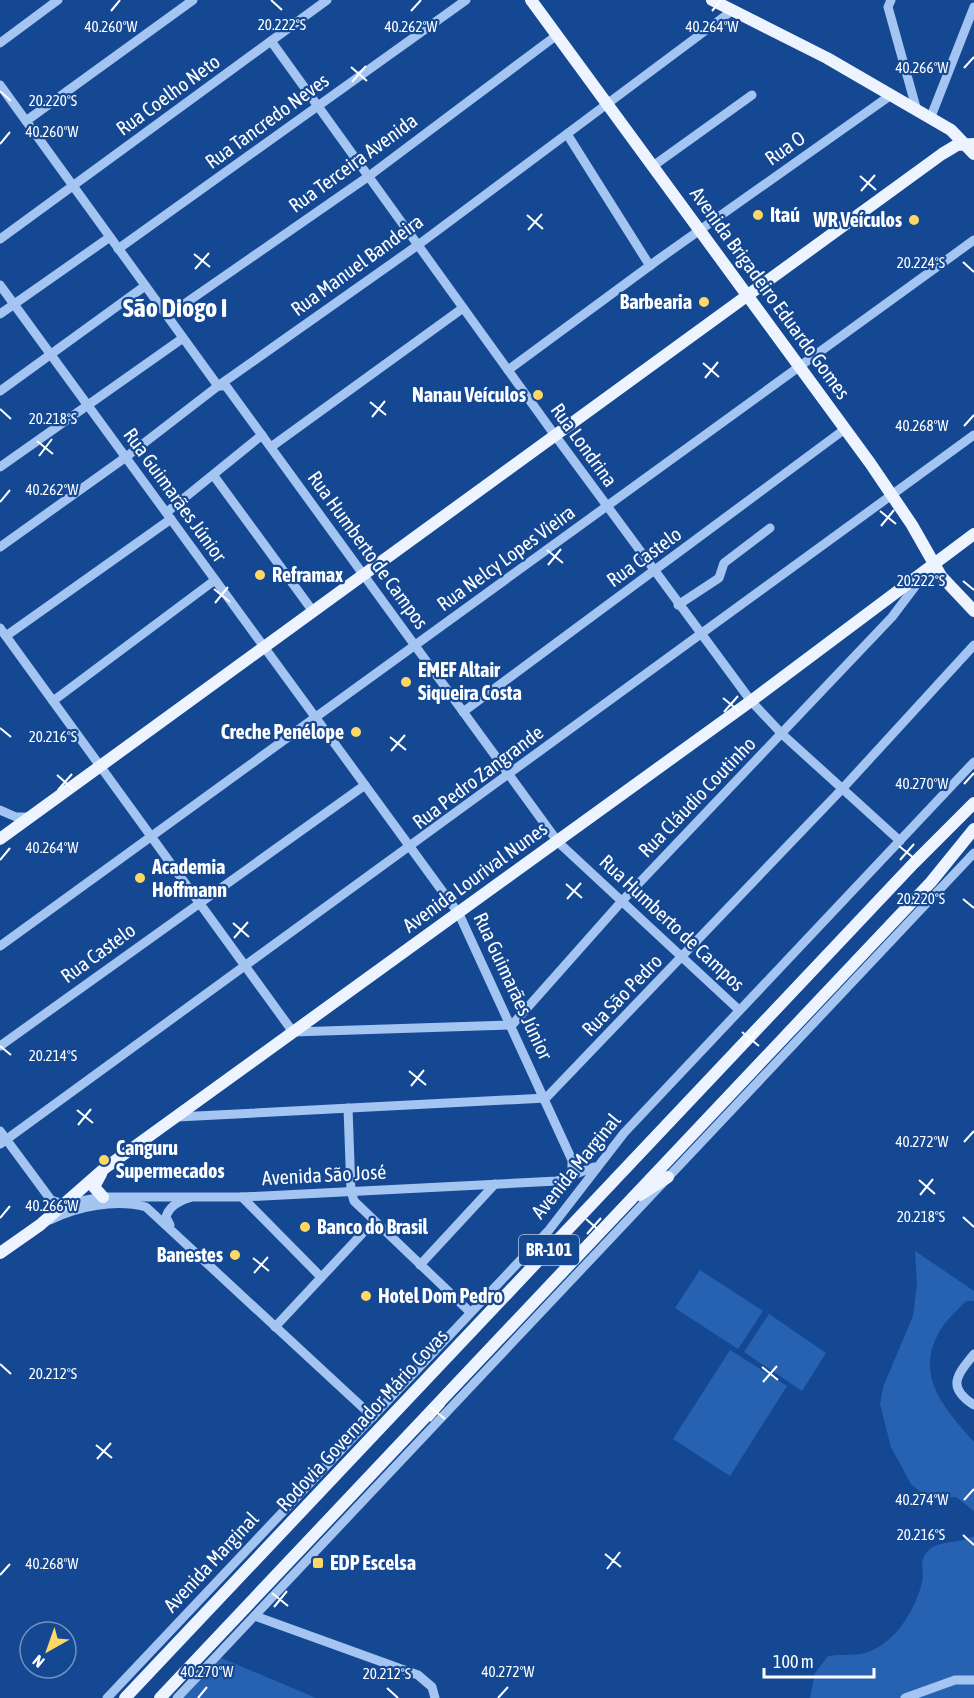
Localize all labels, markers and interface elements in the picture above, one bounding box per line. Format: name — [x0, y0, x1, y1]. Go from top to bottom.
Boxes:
text: 20.222°S — [258, 16, 306, 33]
text: 40.260°W — [85, 18, 138, 35]
text: 40.262°W — [385, 18, 438, 35]
text: 40.264°W — [686, 18, 739, 35]
street label: Rua Coelho Neto — [112, 49, 224, 140]
text: 40.266°W — [896, 59, 949, 76]
street label: Rua Tancredo Neves — [201, 68, 333, 173]
text: 20.220°S — [29, 92, 77, 109]
street label: Rua Terceira Avenida — [284, 108, 421, 217]
text: 40.260°W — [26, 123, 79, 140]
street label: Rua O — [760, 126, 809, 169]
street label: Avenida Brigadeiro Eduardo Gomes — [686, 182, 855, 403]
place label: Itaú — [770, 203, 800, 226]
marker: Itaú — [751, 208, 765, 222]
place label: WR Veículos — [812, 208, 902, 231]
street label: Rua Manuel Bandeira — [286, 209, 427, 320]
marker: WR Veículos — [907, 213, 921, 227]
text: 20.224°S — [897, 254, 945, 271]
place label: Barbearia — [620, 290, 692, 313]
district label: São Diogo I — [123, 293, 227, 323]
marker: Barbearia — [697, 295, 711, 309]
place label: Nanau Veículos — [412, 383, 526, 406]
marker: Nanau Veículos — [531, 388, 545, 402]
street label: Rua Londrina — [546, 398, 622, 491]
text: 20.218°S — [29, 410, 77, 427]
text: 40.268°W — [896, 417, 949, 434]
street label: Rua Guimarães Júnior — [119, 423, 232, 567]
street label: Rua Humberto de Campos — [303, 466, 433, 633]
text: 40.262°W — [26, 481, 79, 498]
street label: Rua Nelcy Lopes Vieira — [432, 500, 579, 615]
street label: Rua Castelo — [602, 522, 685, 591]
place label: Reframax — [272, 563, 343, 586]
marker: Reframax — [253, 568, 267, 582]
text: 20.222°S — [897, 572, 945, 589]
place label: EMEF Altair Siqueira Costa — [418, 658, 522, 704]
marker: EMEF Altair Siqueira Costa — [399, 675, 413, 689]
place label: Creche Penélope — [221, 720, 344, 743]
street label: Rua Pedro Zangrande — [408, 720, 548, 833]
marker: Creche Penélope — [349, 725, 363, 739]
text: 20.216°S — [29, 728, 77, 745]
street label: Rua Cláudio Coutinho — [633, 732, 760, 862]
text: 40.270°W — [896, 775, 949, 792]
street label: Avenida Lourival Nunes — [398, 817, 551, 937]
text: 40.264°W — [26, 839, 79, 856]
street label: Rua Humberto de Campos — [595, 850, 749, 996]
place label: Academia Hoffmann — [151, 855, 227, 901]
marker: Academia Hoffmann — [133, 871, 147, 885]
text: 20.220°S — [897, 890, 945, 907]
street label: Rua Guimarães Júnior — [469, 909, 558, 1064]
street label: Rua Castelo — [56, 918, 139, 987]
street label: Rua São Pedro — [577, 949, 666, 1040]
text: 20.214°S — [29, 1047, 77, 1064]
street label: Avenida Marginal — [526, 1108, 625, 1223]
text: 40.272°W — [896, 1133, 949, 1150]
place label: Canguru Supermecados — [116, 1136, 225, 1182]
marker: Canguru Supermecados — [97, 1153, 111, 1167]
street label: Avenida São José — [261, 1160, 387, 1189]
text: 40.266°W — [26, 1197, 79, 1214]
text: 20.218°S — [897, 1208, 945, 1225]
place label: Banco do Brasil — [317, 1215, 429, 1238]
marker: Banco do Brasil — [298, 1220, 312, 1234]
road number: BR-101 — [519, 1235, 579, 1265]
place label: Banestes — [157, 1243, 223, 1266]
marker: Banestes — [228, 1248, 242, 1262]
place label: Hotel Dom Pedro — [378, 1284, 503, 1307]
marker: Hotel Dom Pedro — [359, 1289, 373, 1303]
street label: Rodovia Governador Mário Covas — [271, 1324, 452, 1515]
text: 20.212°S — [29, 1365, 77, 1382]
text: 40.274°W — [896, 1491, 949, 1508]
street label: Avenida Marginal — [158, 1506, 263, 1616]
text: 20.216°S — [897, 1526, 945, 1543]
place label: EDP Escelsa — [330, 1551, 416, 1574]
text: 40.268°W — [26, 1555, 79, 1572]
marker: EDP Escelsa — [311, 1556, 325, 1570]
north arrow — [18, 1620, 78, 1680]
scale bar — [764, 1641, 874, 1679]
text: 100 m — [773, 1651, 814, 1672]
text: N — [29, 1652, 48, 1671]
text: 40.270°W — [181, 1663, 234, 1680]
text: 40.272°W — [482, 1663, 535, 1680]
text: 20.212°S — [363, 1665, 411, 1682]

